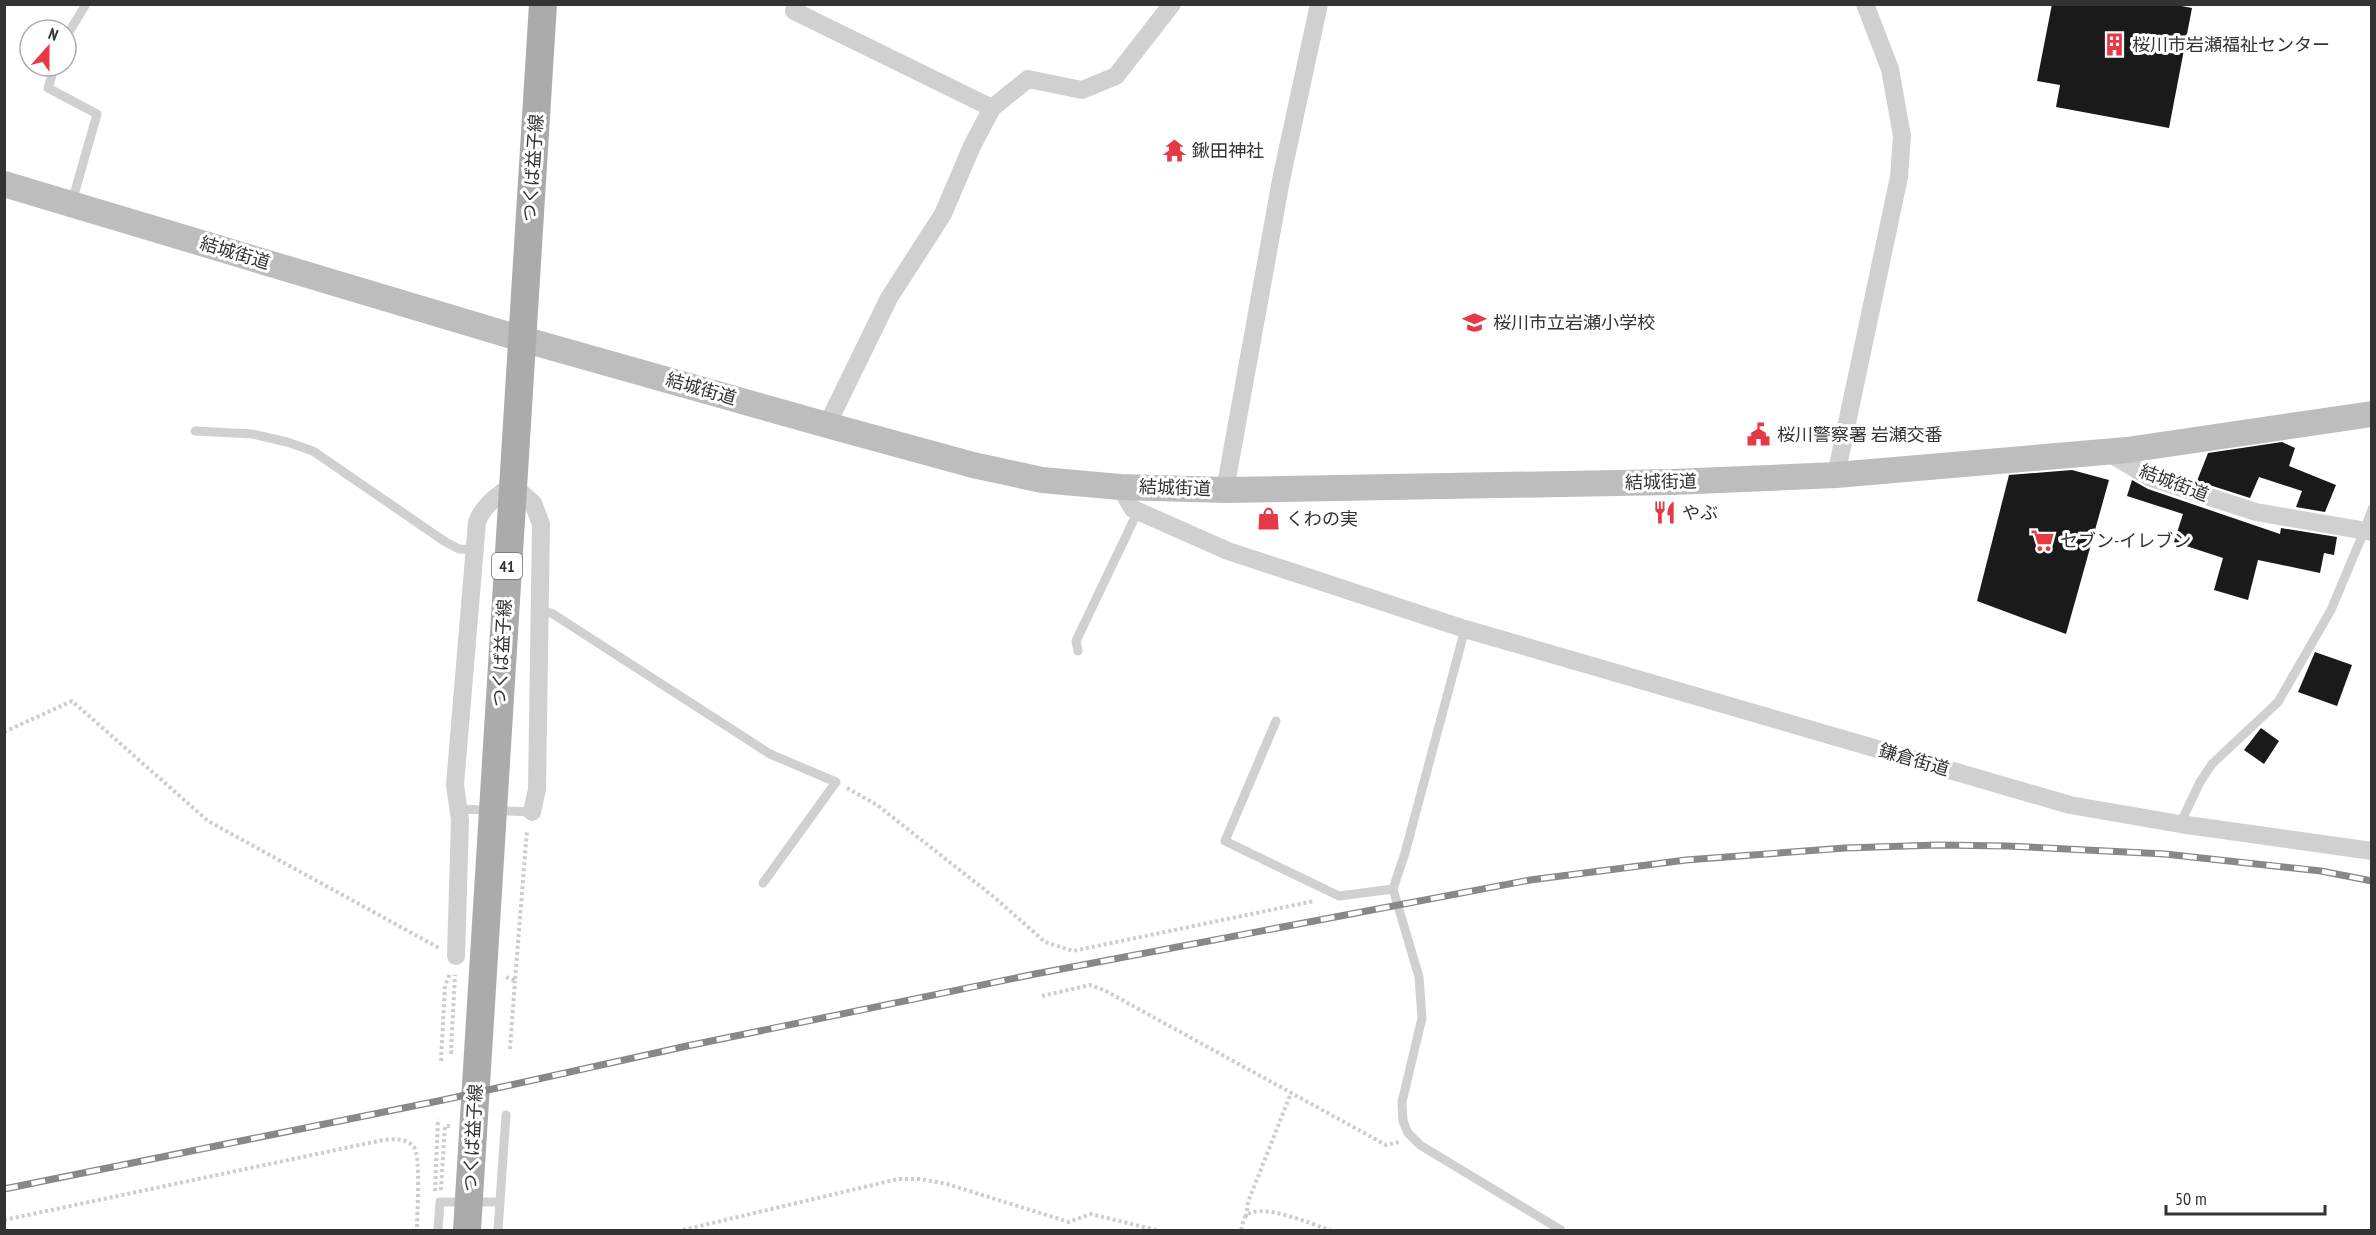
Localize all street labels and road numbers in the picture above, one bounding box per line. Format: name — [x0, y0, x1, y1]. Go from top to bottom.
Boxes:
street label: つくば益子線 — [517, 113, 548, 223]
street label: 結城街道 — [197, 231, 273, 274]
street label: 結城街道 — [663, 368, 739, 409]
street label: 結城街道 — [2136, 459, 2212, 506]
street label: 結城街道 — [1625, 469, 1697, 494]
street label: 結城街道 — [1139, 475, 1211, 500]
road number: 41 — [492, 553, 522, 579]
street label: つくば益子線 — [487, 598, 516, 708]
street label: 鎌倉街道 — [1876, 739, 1952, 780]
street label: つくば益子線 — [458, 1083, 487, 1193]

